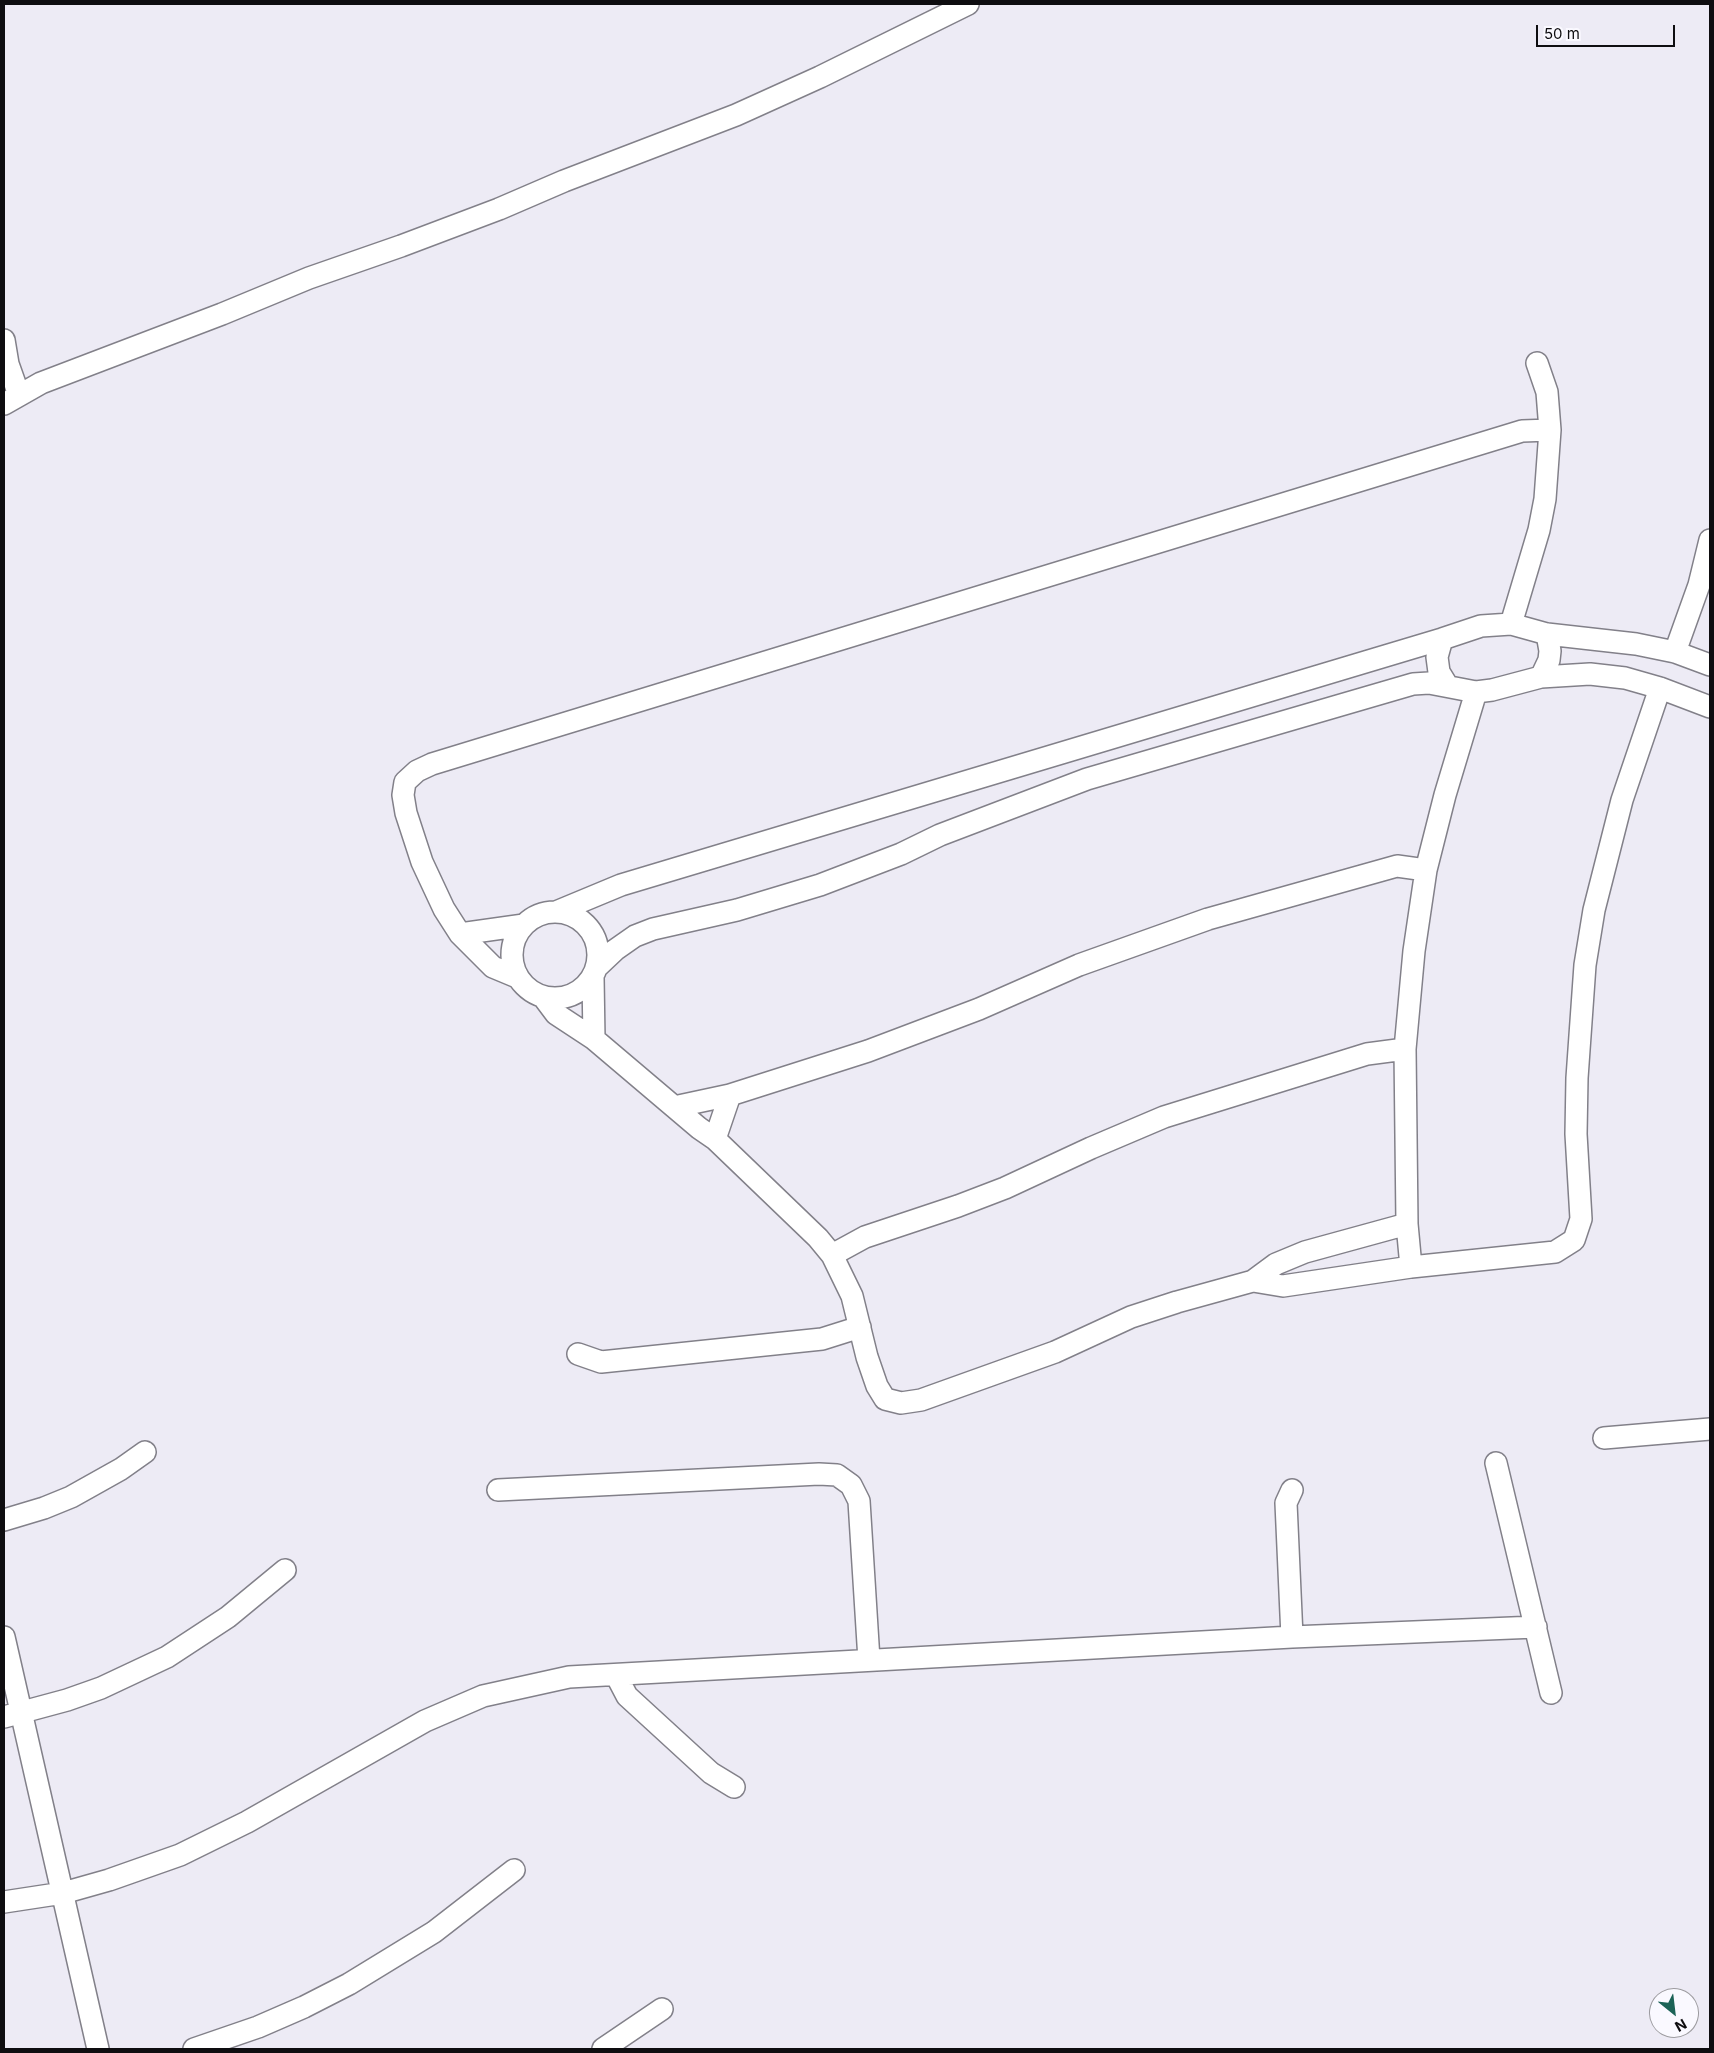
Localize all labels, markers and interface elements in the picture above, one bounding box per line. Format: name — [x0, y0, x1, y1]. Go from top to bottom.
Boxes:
scale bar — [1539, 15, 1678, 47]
text: 50 m — [1544, 24, 1580, 43]
north arrow — [1649, 1988, 1699, 2038]
text: N — [1672, 2016, 1690, 2036]

